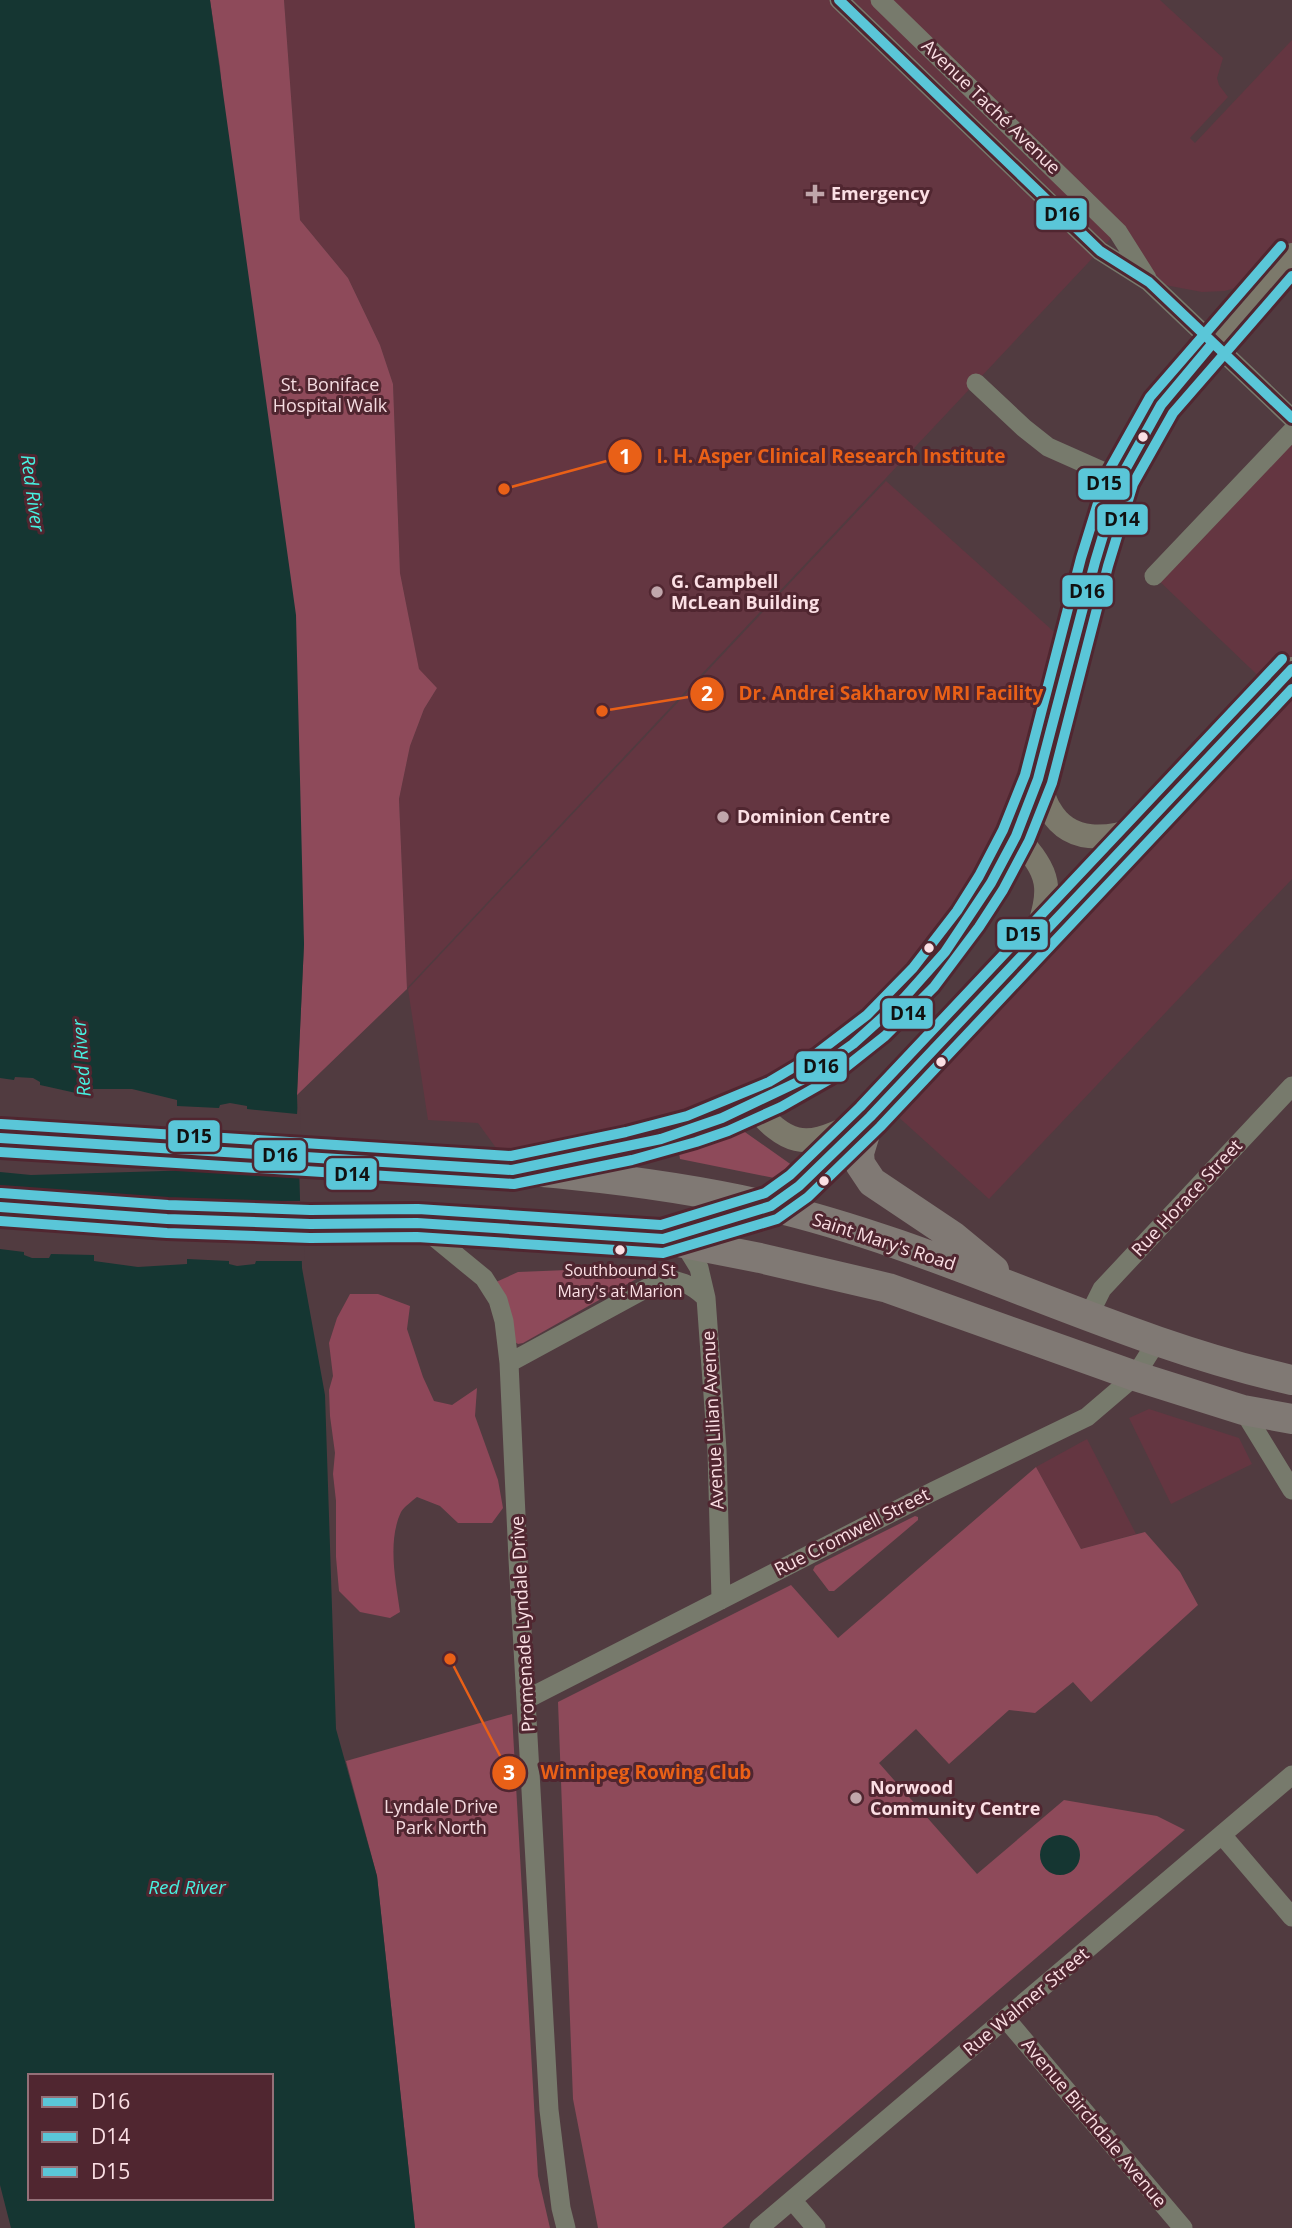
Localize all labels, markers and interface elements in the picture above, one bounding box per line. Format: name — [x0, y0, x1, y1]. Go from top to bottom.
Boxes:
street label: Avenue Taché Avenue — [917, 34, 1066, 179]
place label: Emergency — [831, 181, 930, 205]
marker: Emergency — [805, 184, 825, 204]
line badge: D16 — [1035, 197, 1088, 231]
text: D16 — [1044, 201, 1080, 227]
park label: St. Boniface Hospital Walk — [273, 372, 388, 417]
unlabelled marker — [1136, 430, 1150, 444]
callout: I. H. Asper Clinical Research Institute — [608, 436, 1020, 476]
text: 1 — [619, 442, 631, 470]
text: I. H. Asper Clinical Research Institute — [656, 443, 1006, 469]
water label: Red River — [15, 453, 51, 535]
line badge: D15 — [1077, 467, 1131, 501]
text: D15 — [1086, 470, 1122, 496]
line badge: D14 — [1096, 503, 1149, 536]
text: D14 — [1104, 506, 1140, 532]
place label: G. Campbell McLean Building — [671, 569, 819, 614]
line badge: D16 — [1061, 574, 1114, 608]
text: D16 — [1069, 578, 1105, 604]
marker: G. Campbell McLean Building — [649, 584, 665, 600]
callout: Dr. Andrei Sakharov MRI Facility — [690, 674, 1058, 714]
text: 2 — [701, 679, 713, 707]
text: Dr. Andrei Sakharov MRI Facility — [739, 680, 1044, 706]
place label: Dominion Centre — [737, 804, 890, 828]
marker: Dominion Centre — [715, 809, 731, 825]
line badge: D15 — [996, 918, 1049, 951]
text: D15 — [1005, 921, 1041, 947]
unlabelled marker — [922, 941, 936, 955]
line badge: D14 — [881, 997, 934, 1030]
text: D14 — [890, 1000, 926, 1026]
water label: Red River — [65, 1017, 97, 1098]
line badge: D16 — [795, 1050, 848, 1083]
text: D16 — [803, 1053, 839, 1079]
unlabelled marker — [934, 1055, 948, 1069]
line badge: D15 — [167, 1119, 221, 1153]
text: D15 — [176, 1123, 212, 1149]
street label: Rue Horace Street — [1126, 1134, 1247, 1261]
line badge: D16 — [253, 1139, 307, 1172]
text: D16 — [262, 1142, 298, 1168]
line badge: D14 — [325, 1157, 378, 1191]
text: D14 — [334, 1161, 370, 1187]
unlabelled marker — [817, 1174, 831, 1188]
street label: Saint Mary's Road — [810, 1207, 959, 1276]
marker: Southbound St Mary's at Marion — [613, 1243, 627, 1257]
place label: Southbound St Mary's at Marion — [557, 1259, 683, 1302]
street label: Avenue Lilian Avenue — [695, 1330, 729, 1510]
street label: Rue Cromwell Street — [770, 1482, 933, 1581]
street label: Promenade Lyndale Drive — [504, 1515, 540, 1733]
callout: Winnipeg Rowing Club — [492, 1753, 766, 1793]
text: 3 — [503, 1758, 515, 1786]
text: Winnipeg Rowing Club — [541, 1759, 751, 1785]
place label: Norwood Community Centre — [870, 1775, 1040, 1820]
marker: Norwood Community Centre — [848, 1790, 864, 1806]
park label: Lyndale Drive Park North — [384, 1794, 498, 1839]
water label: Red River — [148, 1874, 227, 1900]
street label: Rue Walmer Street — [957, 1942, 1093, 2061]
street label: Avenue Birchdale Avenue — [1017, 2033, 1173, 2212]
legend — [28, 2074, 273, 2200]
text: D16 — [91, 2087, 130, 2115]
text: D14 — [91, 2122, 130, 2150]
text: D15 — [91, 2157, 130, 2185]

